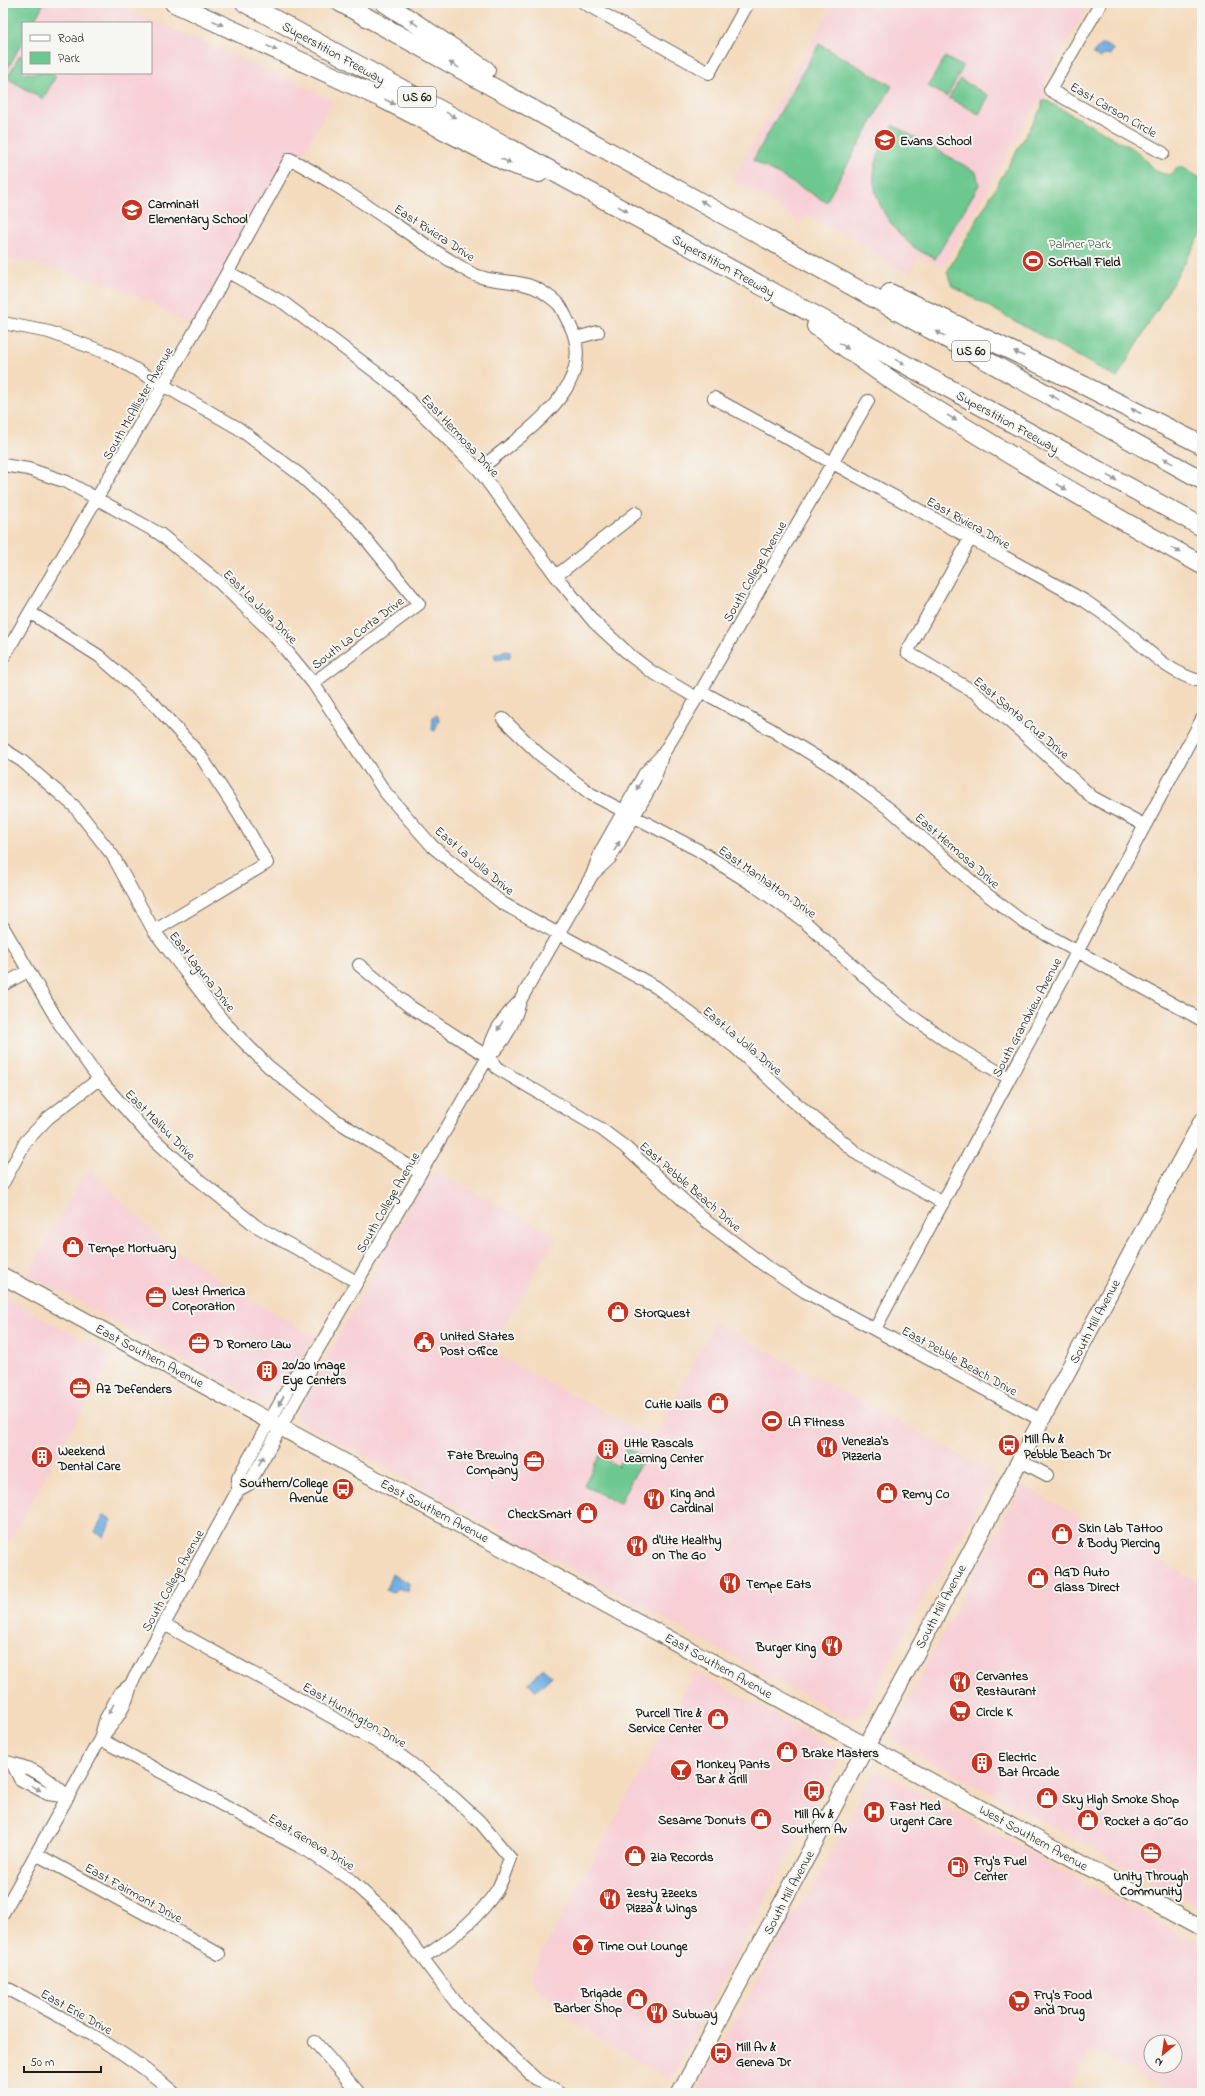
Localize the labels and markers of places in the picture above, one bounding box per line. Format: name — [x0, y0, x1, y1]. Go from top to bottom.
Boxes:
school or university icon: Evans School — [872, 127, 898, 153]
place label: Evans School — [900, 132, 972, 151]
place label: Carminati Elementary School — [148, 195, 248, 231]
school or university icon: Carminati Elementary School — [119, 197, 145, 223]
sports icon: Softball Field — [1020, 248, 1046, 274]
place label: Softball Field — [1048, 253, 1121, 272]
shop icon: Tempe Mortuary — [60, 1234, 86, 1260]
place label: Tempe Mortuary — [88, 1239, 176, 1260]
place label: West America Corporation — [172, 1282, 245, 1316]
office icon: West America Corporation — [143, 1284, 169, 1310]
shop icon: StorQuest — [605, 1299, 631, 1325]
place label: StorQuest — [634, 1304, 691, 1323]
place label: United States Post Office — [440, 1327, 515, 1361]
public building icon: United States Post Office — [411, 1329, 437, 1355]
office icon: D Romero Law — [186, 1330, 212, 1356]
place label: D Romero Law — [213, 1335, 292, 1354]
place label: 20/20 Image Eye Centers — [281, 1356, 347, 1392]
building icon: 20/20 Image Eye Centers — [254, 1358, 280, 1384]
office icon: AZ Defenders — [67, 1375, 93, 1401]
place label: AZ Defenders — [96, 1380, 172, 1399]
shop icon: Cutie Nails — [705, 1390, 731, 1416]
place label: Cutie Nails — [645, 1395, 702, 1414]
sports icon: LA Fitness — [759, 1408, 785, 1434]
place label: LA Fitness — [788, 1413, 845, 1432]
place label: Mill Av & Pebble Beach Dr — [1024, 1430, 1112, 1464]
place label: Venezia's Pizzeria — [841, 1432, 889, 1466]
bus stop icon: Mill Av & Pebble Beach Dr — [996, 1432, 1022, 1458]
place label: Little Rascals Learning Center — [624, 1434, 705, 1470]
restaurant icon: Venezia's Pizzeria — [814, 1434, 840, 1460]
building icon: Little Rascals Learning Center — [595, 1436, 621, 1462]
place label: Weekend Dental Care — [57, 1442, 122, 1476]
building icon: Weekend Dental Care — [29, 1444, 55, 1470]
place label: Fate Brewing Company — [446, 1446, 518, 1482]
office icon: Fate Brewing Company — [521, 1448, 547, 1474]
place label: Southern/College Avenue — [239, 1474, 329, 1508]
bus stop icon: Southern/College Avenue — [330, 1476, 356, 1502]
shop icon: Remy Co — [874, 1480, 900, 1506]
place label: King and Cardinal — [670, 1484, 716, 1518]
place label: Remy Co — [901, 1485, 950, 1506]
restaurant icon: King and Cardinal — [641, 1486, 667, 1512]
shop icon: CheckSmart — [574, 1500, 600, 1526]
place label: CheckSmart — [508, 1505, 573, 1524]
place label: Skin Lab Tattoo & Body Piercing — [1077, 1519, 1163, 1555]
shop icon: Skin Lab Tattoo & Body Piercing — [1049, 1521, 1075, 1547]
place label: d'Lite Healthy on The Go — [652, 1531, 722, 1565]
restaurant icon: d'Lite Healthy on The Go — [624, 1533, 650, 1559]
place label: AGD Auto Glass Direct — [1054, 1563, 1120, 1597]
shop icon: AGD Auto Glass Direct — [1025, 1565, 1051, 1591]
restaurant icon: Tempe Eats — [717, 1570, 743, 1596]
place label: Tempe Eats — [746, 1575, 812, 1594]
restaurant icon: Burger King — [819, 1633, 845, 1659]
place label: Burger King — [755, 1638, 816, 1659]
place label: Cervantes Restaurant — [975, 1667, 1037, 1701]
restaurant icon: Cervantes Restaurant — [947, 1669, 973, 1695]
supermarket icon: Circle K — [947, 1698, 973, 1724]
place label: Circle K — [976, 1703, 1014, 1722]
place label: Purcell Tire & Service Center — [628, 1704, 703, 1738]
shop icon: Purcell Tire & Service Center — [705, 1706, 731, 1732]
shop icon: Brake Masters — [774, 1739, 800, 1765]
place label: Brake Masters — [801, 1744, 879, 1763]
place label: Electric Bat Arcade — [997, 1748, 1061, 1782]
building icon: Electric Bat Arcade — [969, 1750, 995, 1776]
place label: Monkey Pants Bar & Grill — [695, 1755, 771, 1789]
bar icon: Monkey Pants Bar & Grill — [668, 1757, 694, 1783]
bus stop icon: Mill Av & Southern Av — [801, 1778, 827, 1804]
shop icon: Sky High Smoke Shop — [1034, 1785, 1060, 1811]
place label: Sky High Smoke Shop — [1062, 1790, 1179, 1811]
place label: Fast Med Urgent Care — [889, 1797, 953, 1833]
hospital icon: Fast Med Urgent Care — [861, 1799, 887, 1825]
place label: Mill Av & Southern Av — [781, 1805, 848, 1839]
shop icon: Sesame Donuts — [748, 1806, 774, 1832]
shop icon: Rocket a Go~Go — [1075, 1807, 1101, 1833]
place label: Sesame Donuts — [658, 1811, 746, 1830]
place label: Rocket a Go~Go — [1103, 1812, 1188, 1831]
office icon: Unity Through Community — [1138, 1840, 1164, 1866]
shop icon: Zia Records — [622, 1843, 648, 1869]
place label: Zia Records — [650, 1848, 714, 1867]
place label: Fry's Fuel Center — [973, 1852, 1027, 1886]
fuel station icon: Fry's Fuel Center — [945, 1854, 971, 1880]
place label: Unity Through Community — [1113, 1867, 1189, 1903]
place label: Zesty Zzeeks Pizza & Wings — [626, 1884, 698, 1920]
restaurant icon: Zesty Zzeeks Pizza & Wings — [597, 1886, 623, 1912]
bar icon: Time Out Lounge — [570, 1932, 596, 1958]
place label: Time Out Lounge — [598, 1937, 689, 1958]
place label: Brigade Barber Shop — [553, 1984, 623, 2018]
shop icon: Brigade Barber Shop — [624, 1986, 650, 2012]
place label: Fry's Food and Drug — [1033, 1986, 1093, 2022]
supermarket icon: Fry's Food and Drug — [1006, 1988, 1032, 2014]
restaurant icon: Subway — [644, 2000, 670, 2026]
place label: Subway — [672, 2005, 717, 2026]
place label: Mill Av & Geneva Dr — [736, 2038, 792, 2072]
bus stop icon: Mill Av & Geneva Dr — [708, 2040, 734, 2066]

